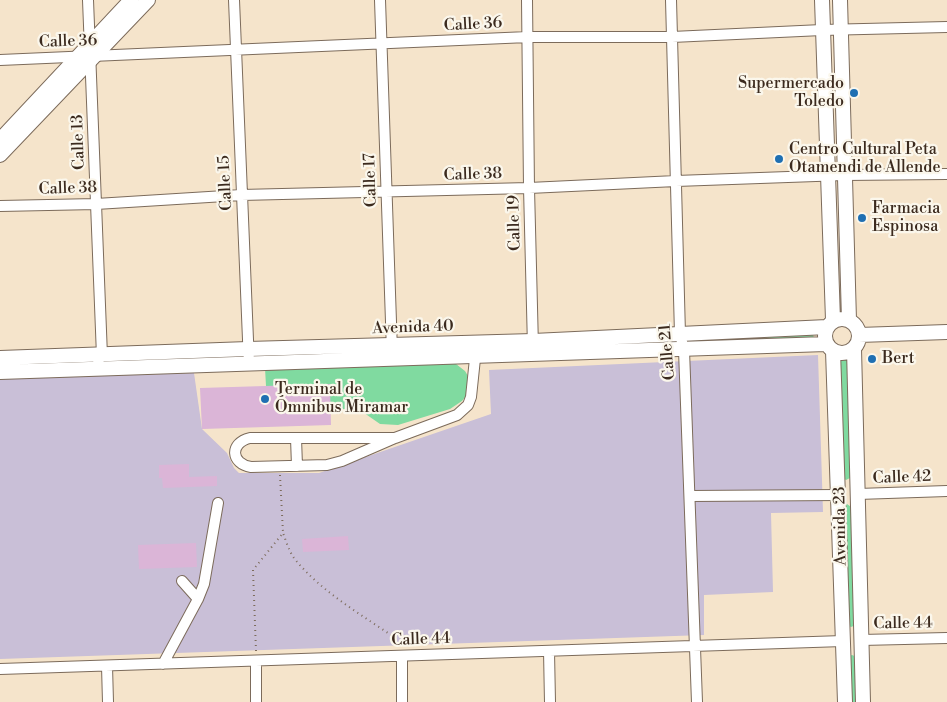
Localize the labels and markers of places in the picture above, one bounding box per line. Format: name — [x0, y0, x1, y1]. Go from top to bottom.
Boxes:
place label: Supermercado Toledo — [738, 74, 844, 112]
marker: Supermercado Toledo — [848, 87, 860, 99]
place label: Centro Cultural Peta Otamendi de Allende — [789, 140, 941, 178]
marker: Centro Cultural Peta Otamendi de Allende — [773, 153, 785, 165]
place label: Farmacia Espinosa — [872, 199, 940, 237]
marker: Farmacia Espinosa — [856, 212, 868, 224]
place label: Bert — [882, 349, 914, 369]
marker: Bert — [866, 353, 878, 365]
place label: Terminal de Ómnibus Miramar — [275, 380, 408, 418]
marker: Terminal de Ómnibus Miramar — [259, 393, 271, 405]

